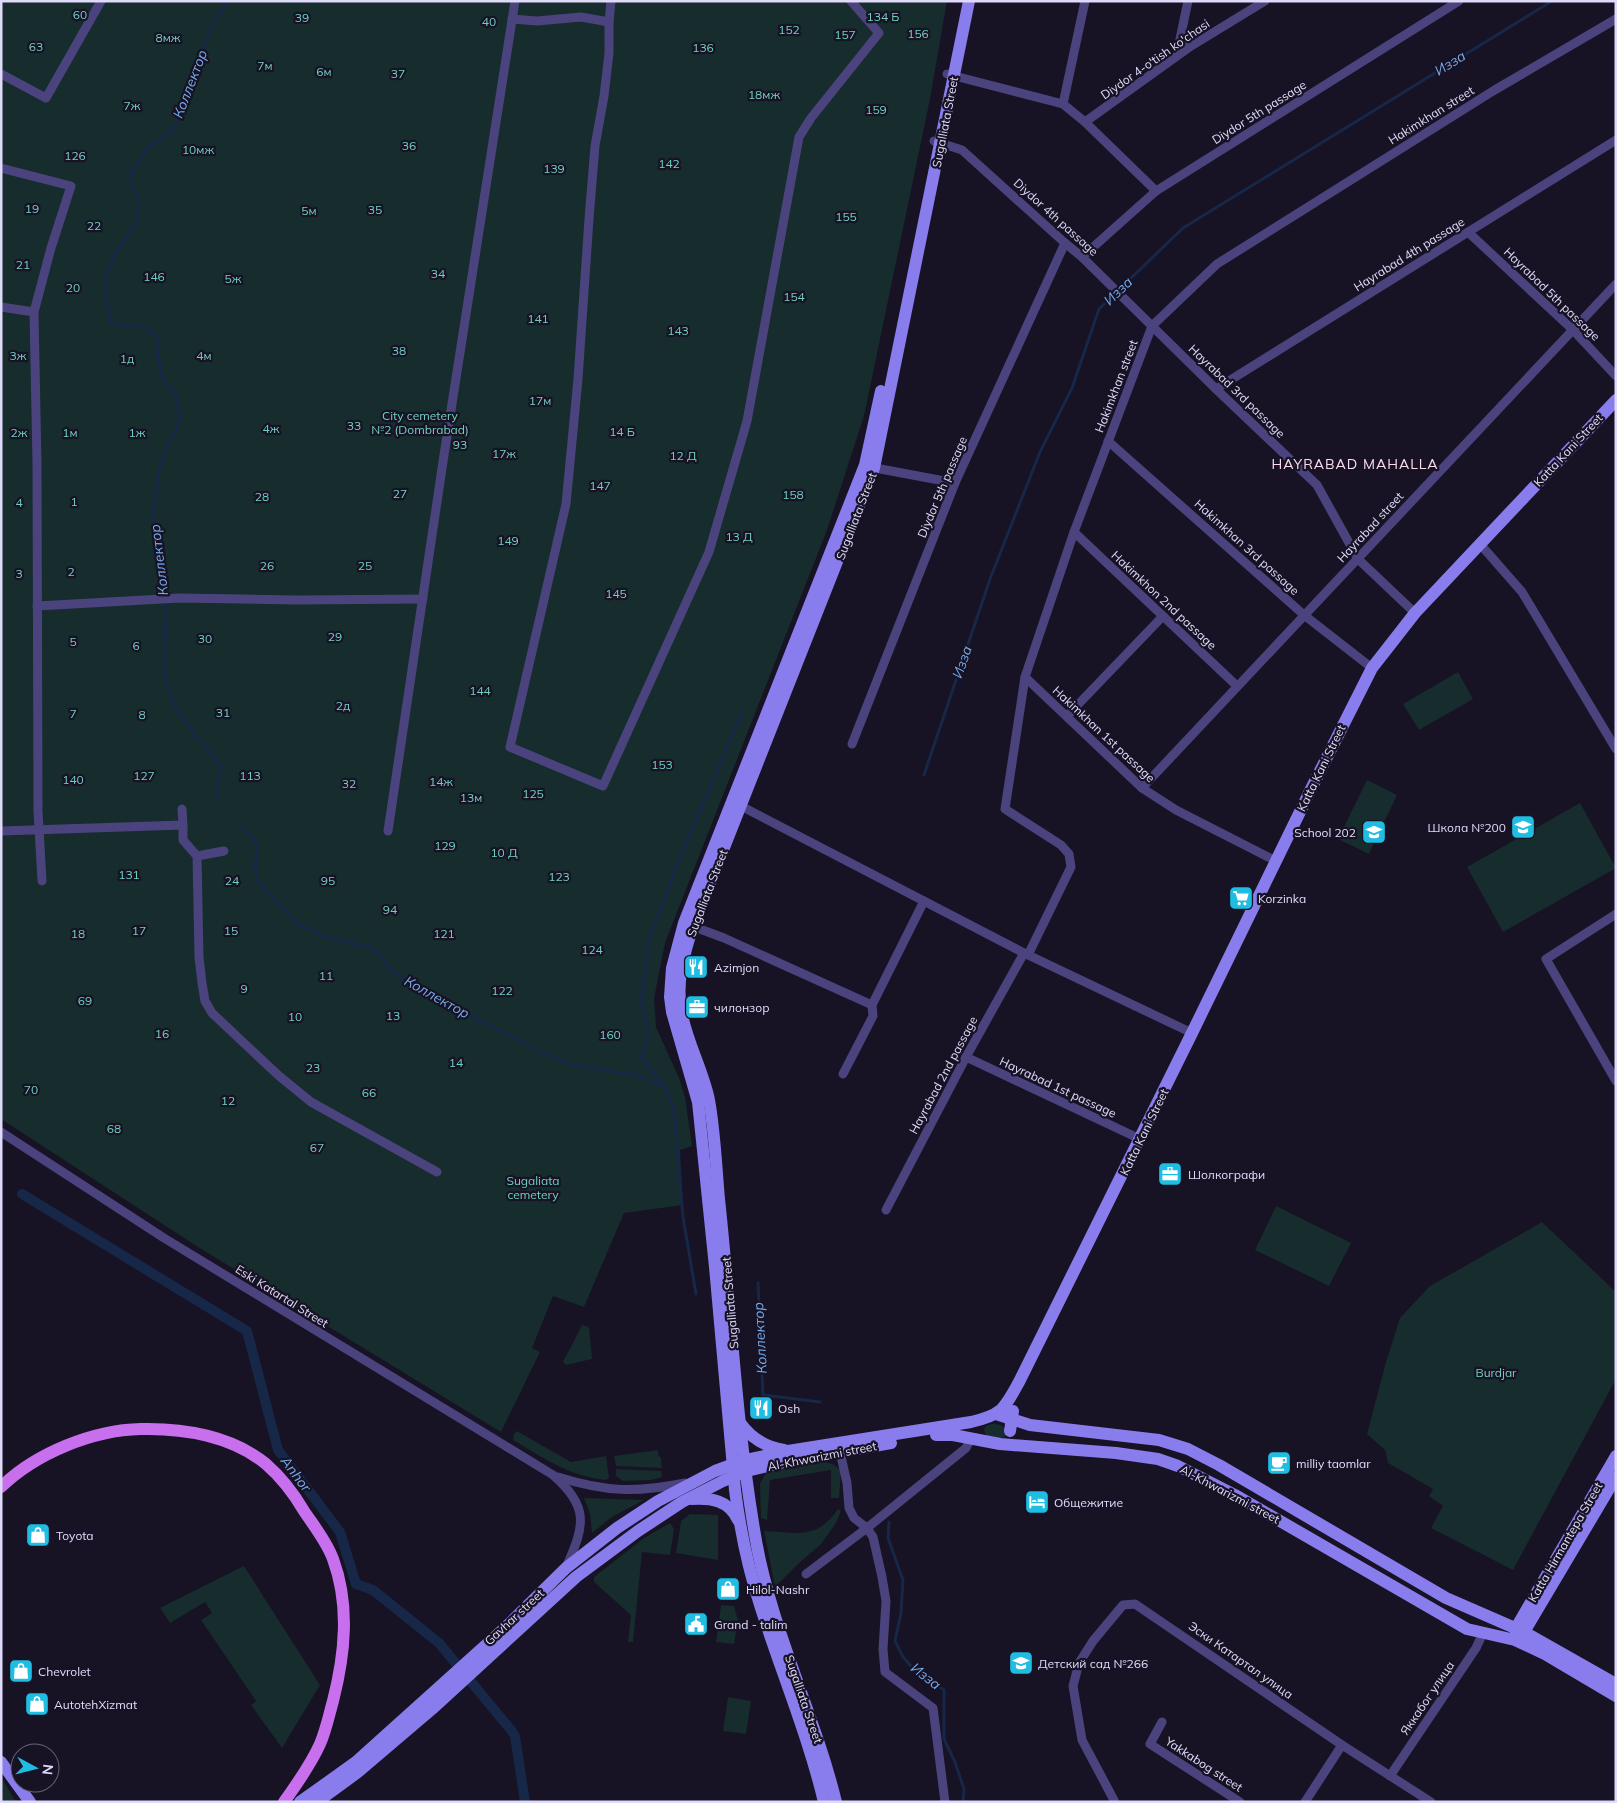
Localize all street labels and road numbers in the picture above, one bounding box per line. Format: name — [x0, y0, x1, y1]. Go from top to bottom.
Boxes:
street label: Diydor 4-o'tish ko'chasi — [1098, 16, 1212, 102]
street label: Sugalliata Street — [929, 75, 961, 169]
street label: Diydor 5th passage — [1209, 77, 1309, 147]
street label: Hakimkhаn street — [1385, 83, 1477, 147]
street label: Diydor 4th passage — [1011, 175, 1101, 259]
street label: Hayrabad 4th passage — [1351, 214, 1467, 294]
street label: Hayrabad 5th passage — [1501, 244, 1603, 344]
street label: Hakimkhаn street — [1091, 337, 1141, 435]
street label: Hayrabad 3rd passage — [1186, 341, 1288, 441]
street label: Katta Kani Street — [1530, 410, 1606, 490]
street label: Diydor 5th passage — [914, 434, 970, 540]
street label: Sugalliata Street — [832, 470, 880, 562]
street label: Hayrabad street — [1334, 489, 1406, 565]
street label: Hakimkhаn 3rd passage — [1192, 496, 1302, 598]
street label: Hakimkhon 2nd passage — [1108, 547, 1220, 653]
street label: Hakimkhаn 1st passage — [1050, 683, 1158, 785]
street label: Katta Kani Street — [1294, 722, 1348, 814]
street label: Sugalliata Street — [683, 847, 731, 939]
street label: Hayrаbаd 2nd passage — [906, 1014, 980, 1136]
street label: Hayrаbаd 1st passage — [997, 1053, 1119, 1121]
street label: Katta Kani Street — [1117, 1086, 1171, 1178]
street label: Sugalliata Street — [719, 1256, 741, 1350]
street label: Eski Katartal Street — [233, 1261, 331, 1331]
street label: Al-Khwarizmi street — [766, 1438, 878, 1474]
street label: Al-Khwarizmi street — [1178, 1461, 1282, 1527]
street label: Katta Hirmаntepa Street — [1524, 1479, 1606, 1605]
street label: Gavhar street — [481, 1586, 547, 1648]
street label: Эски Катартал улица — [1186, 1618, 1296, 1702]
street label: Sugalliata Street — [782, 1653, 826, 1745]
street label: Яккабог улица — [1397, 1658, 1457, 1738]
street label: Yakkabog street — [1162, 1733, 1245, 1795]

